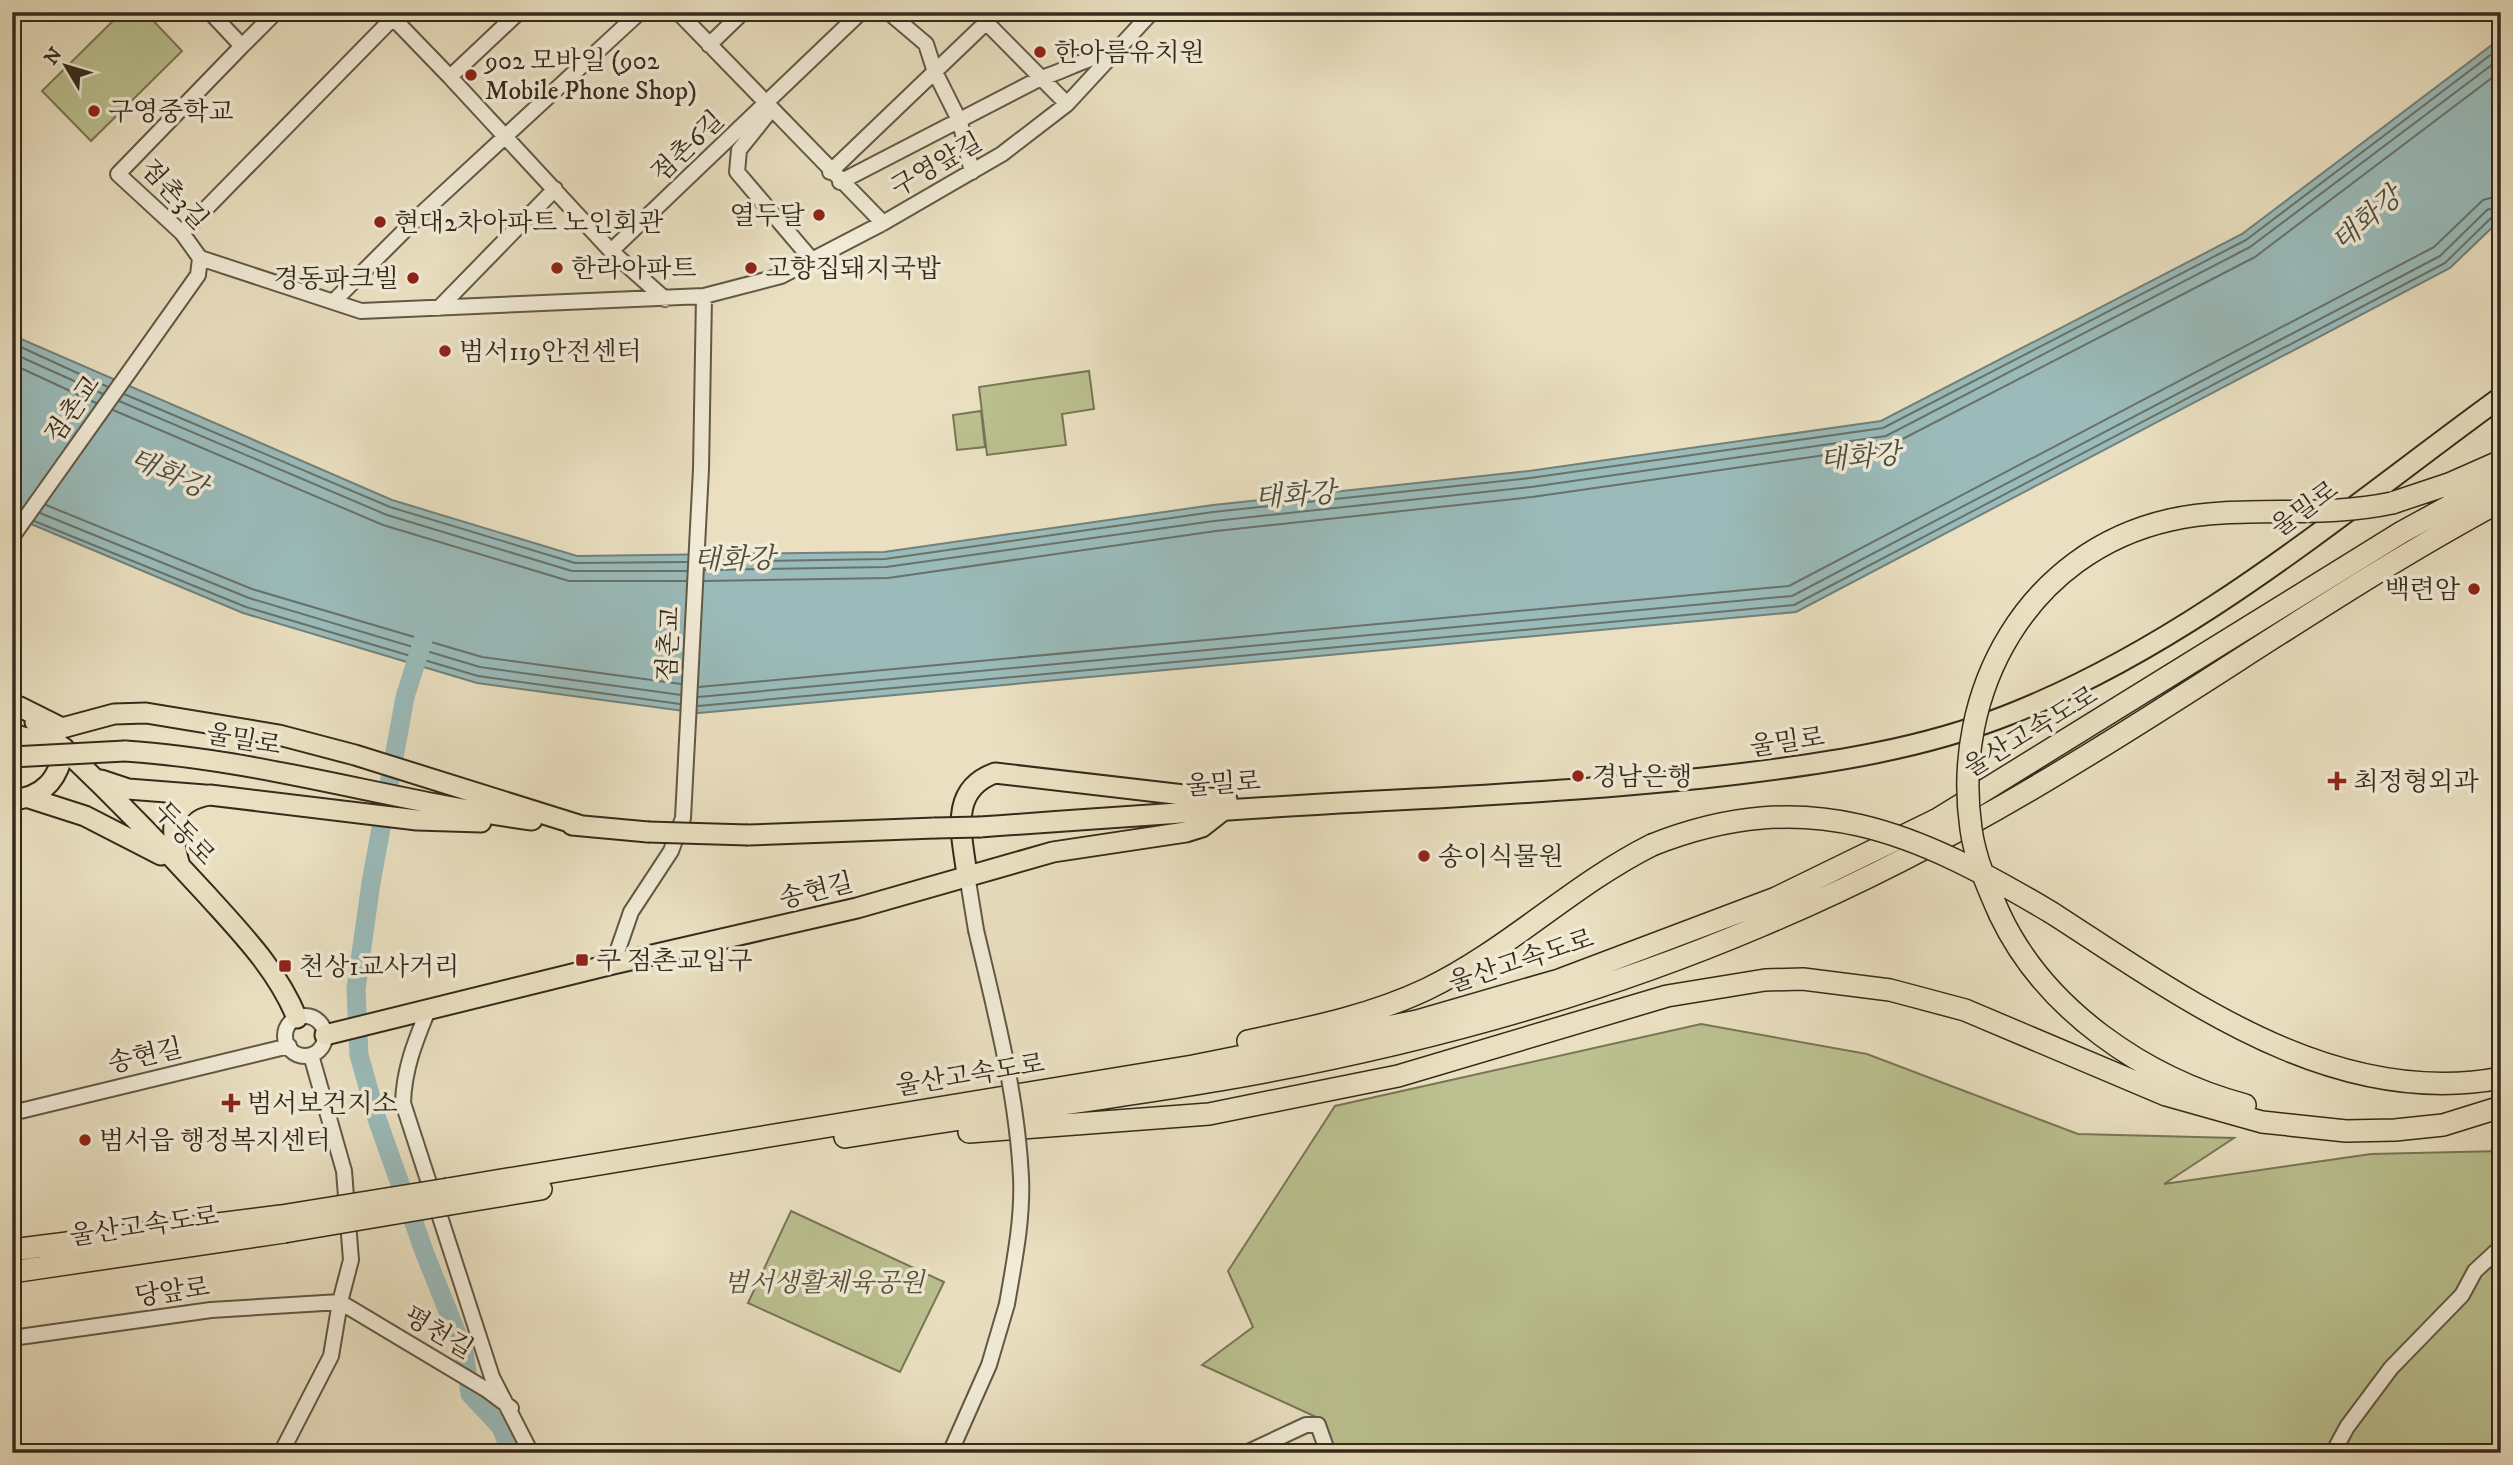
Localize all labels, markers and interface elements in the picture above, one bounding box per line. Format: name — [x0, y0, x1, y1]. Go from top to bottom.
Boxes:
north arrow — [32, 32, 102, 102]
place label: 한아름유치원 — [1054, 37, 1205, 70]
text: N — [40, 43, 68, 70]
marker: 한아름유치원 — [1032, 44, 1048, 60]
place label: 902 모바일 (902 Mobile Phone Shop) — [483, 45, 697, 108]
marker: 902 모바일 (902 Mobile Phone Shop) — [463, 67, 479, 83]
place label: 구영중학교 — [108, 96, 234, 129]
marker: 구영중학교 — [86, 103, 102, 119]
street label: 점촌6길 — [645, 104, 731, 190]
street label: 구영앞길 — [885, 126, 989, 205]
street label: 점촌3길 — [133, 153, 215, 237]
water label: 태화강 — [2325, 177, 2412, 259]
place label: 열두달 — [730, 200, 805, 233]
place label: 현대2차아파트 노인회관 — [394, 207, 664, 240]
marker: 열두달 — [811, 207, 827, 223]
marker: 현대2차아파트 노인회관 — [372, 214, 388, 230]
place label: 한라아파트 — [571, 253, 697, 286]
place label: 고향집돼지국밥 — [765, 253, 941, 286]
marker: 한라아파트 — [549, 260, 565, 276]
marker: 고향집돼지국밥 — [743, 260, 759, 276]
place label: 경동파크빌 — [273, 263, 399, 296]
marker: 경동파크빌 — [405, 270, 421, 286]
place label: 범서119안전센터 — [459, 336, 642, 369]
marker: 범서119안전센터 — [437, 343, 453, 359]
street label: 점촌교 — [38, 370, 108, 450]
water label: 태화강 — [1818, 436, 1906, 478]
water label: 태화강 — [124, 441, 216, 507]
street label: 울밀로 — [2265, 474, 2345, 545]
water label: 태화강 — [1253, 475, 1341, 516]
water label: 태화강 — [693, 541, 779, 578]
place label: 백련암 — [2385, 574, 2461, 607]
marker: 백련암 — [2466, 581, 2482, 597]
street label: 점촌교 — [651, 606, 688, 683]
street label: 울산고속도로 — [1958, 679, 2104, 785]
street label: 울밀로 — [204, 718, 284, 763]
street label: 울밀로 — [1748, 721, 1827, 764]
place label: 경남은행 — [1592, 761, 1692, 794]
street label: 울밀로 — [1184, 765, 1262, 804]
place label: 최정형외과 — [2353, 766, 2479, 799]
marker: 경남은행 — [1570, 768, 1586, 784]
marker: 최정형외과 — [2327, 771, 2347, 791]
street label: 두동로 — [146, 795, 222, 873]
place label: 송이식물원 — [1438, 841, 1564, 874]
marker: 송이식물원 — [1416, 848, 1432, 864]
street label: 송현길 — [776, 866, 857, 917]
street label: 울산고속도로 — [1445, 922, 1598, 1000]
place label: 구 점촌교입구 — [596, 945, 752, 978]
place label: 천상1교사거리 — [299, 951, 459, 984]
marker: 구 점촌교입구 — [574, 952, 590, 968]
marker: 천상1교사거리 — [277, 958, 293, 974]
street label: 송현길 — [105, 1032, 186, 1081]
street label: 울산고속도로 — [893, 1047, 1047, 1104]
place label: 범서보건지소 — [247, 1088, 398, 1121]
marker: 범서보건지소 — [221, 1093, 241, 1113]
place label: 범서읍 행정복지센터 — [99, 1125, 331, 1158]
marker: 범서읍 행정복지센터 — [77, 1132, 93, 1148]
street label: 울산고속도로 — [67, 1200, 221, 1253]
park label: 범서생활체육공원 — [724, 1267, 926, 1300]
street label: 당앞로 — [133, 1271, 212, 1314]
street label: 평천길 — [397, 1300, 479, 1367]

